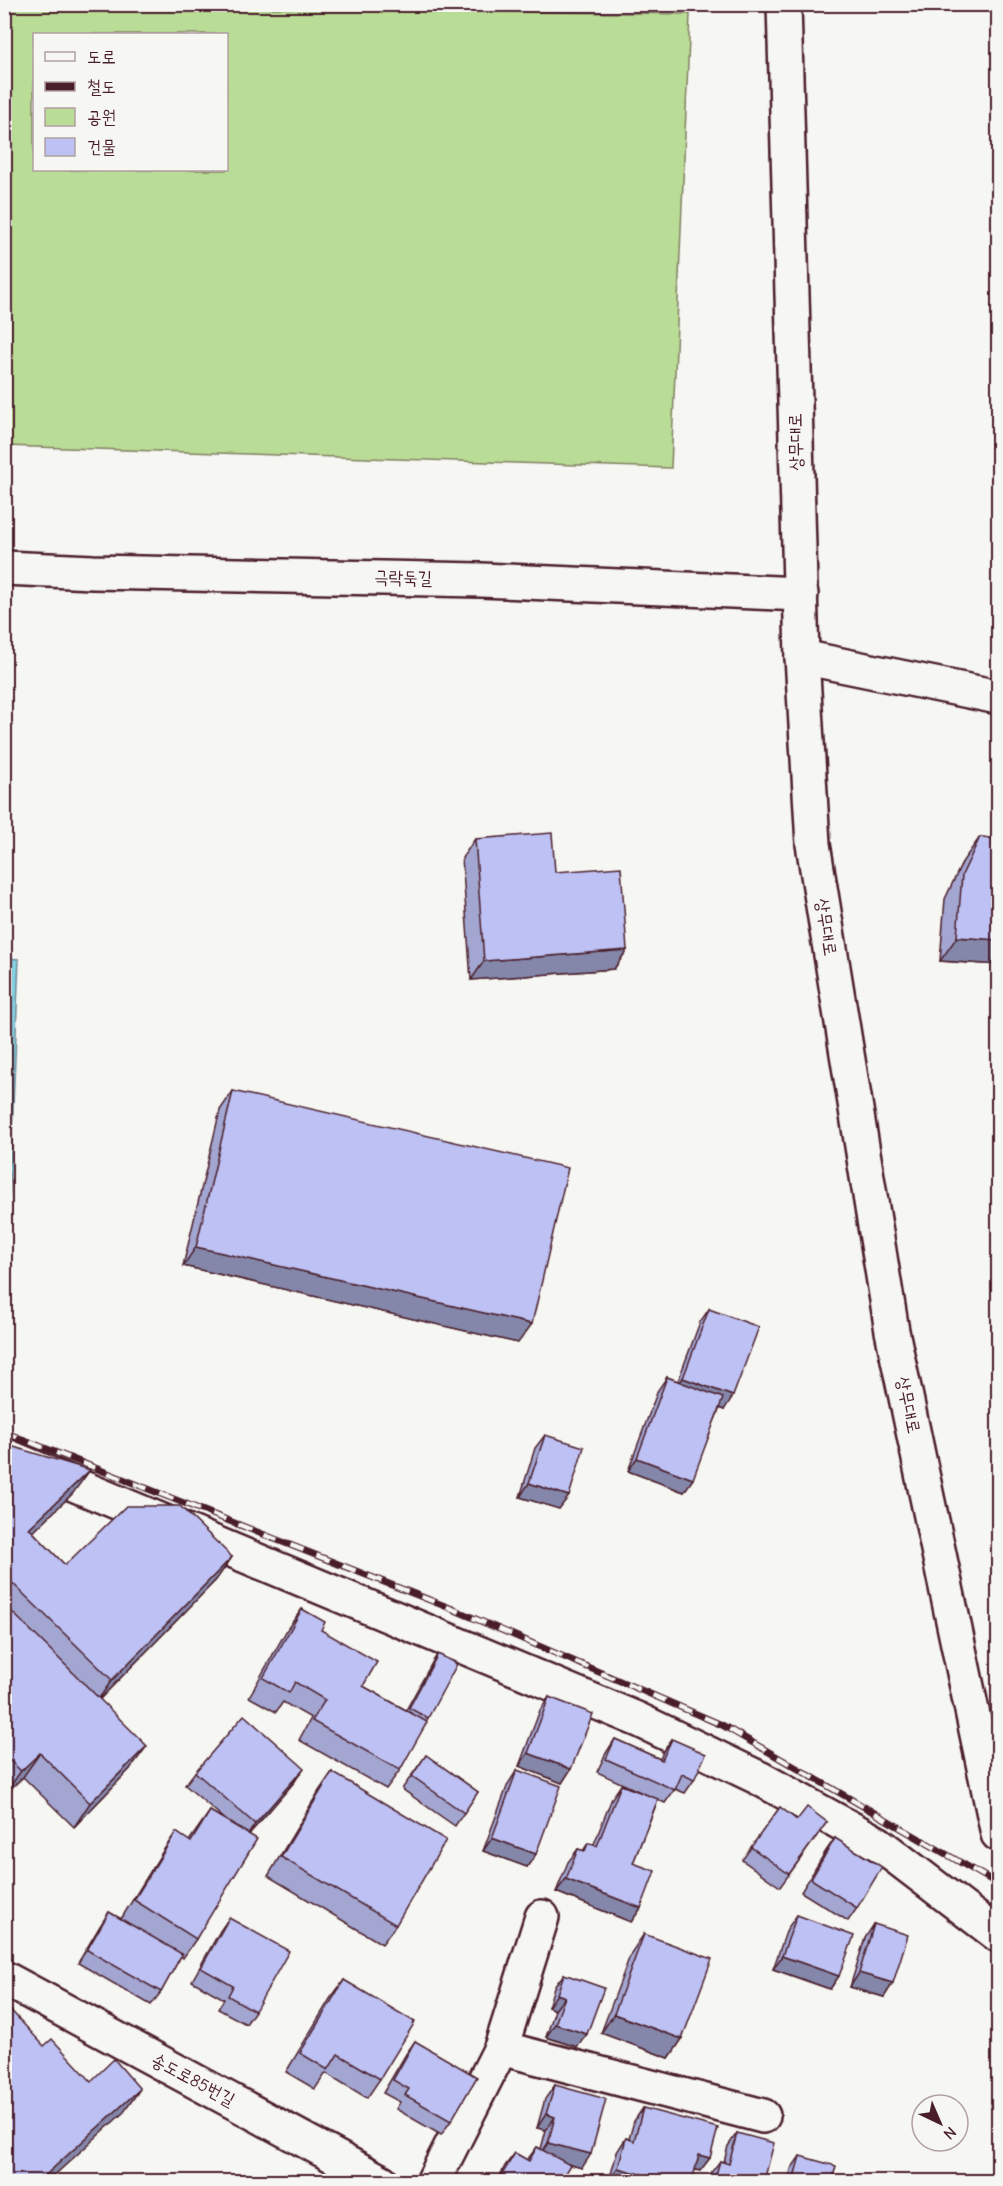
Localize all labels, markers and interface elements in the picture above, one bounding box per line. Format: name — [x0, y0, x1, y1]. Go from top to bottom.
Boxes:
legend — [33, 33, 228, 171]
text: 도로 — [87, 47, 116, 68]
text: 철도 — [87, 77, 116, 98]
text: 공원 — [87, 107, 116, 128]
text: 건물 — [87, 137, 116, 158]
street label: 상무대로 — [785, 413, 807, 471]
street label: 극락둑길 — [374, 567, 433, 589]
street label: 상무대로 — [811, 897, 841, 957]
street label: 상무대로 — [892, 1374, 924, 1436]
street label: 송도로85번길 — [148, 2049, 239, 2111]
north arrow — [910, 2093, 970, 2153]
text: N — [940, 2123, 960, 2143]

